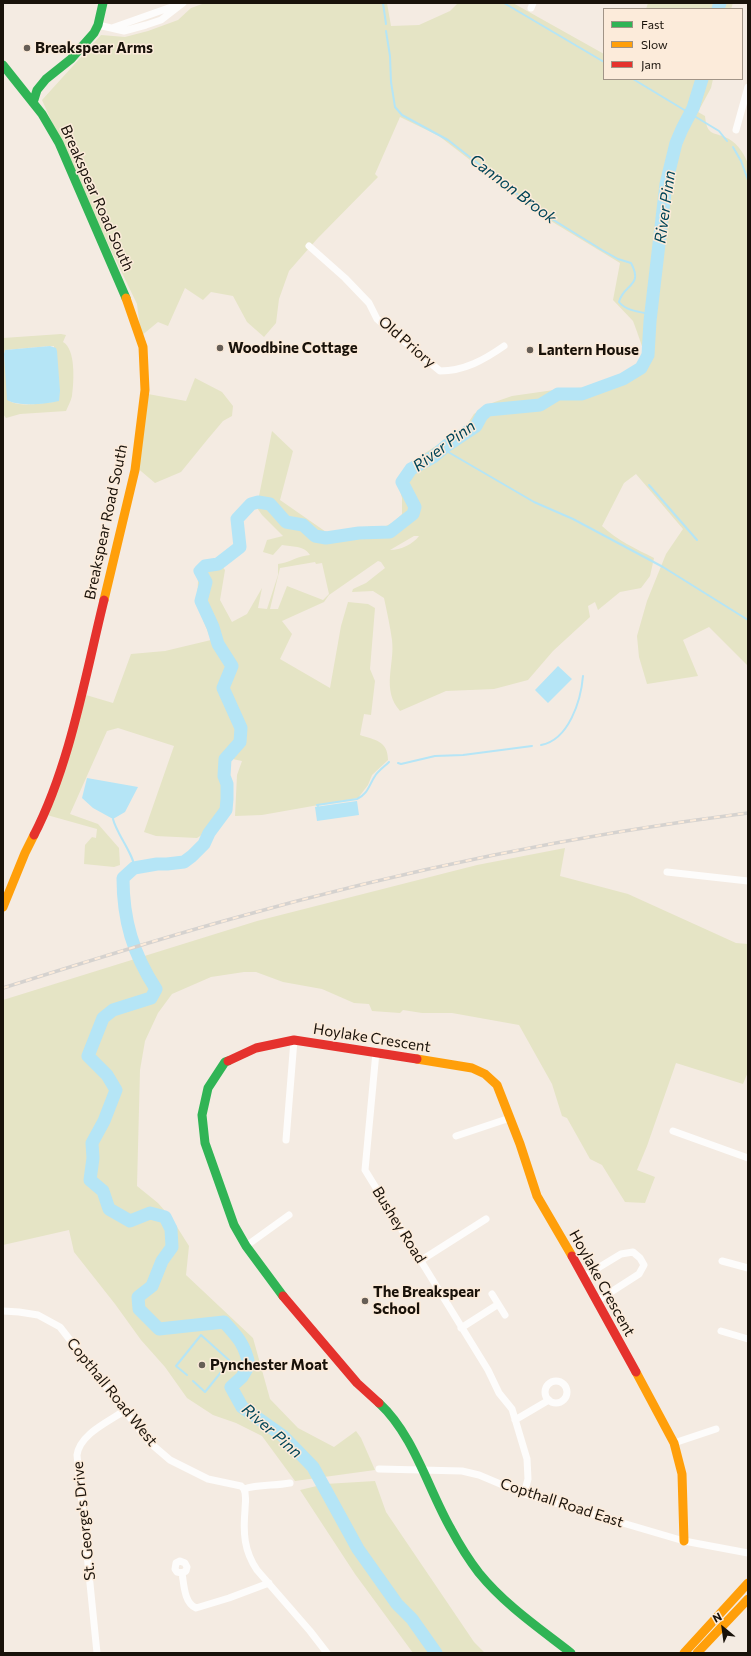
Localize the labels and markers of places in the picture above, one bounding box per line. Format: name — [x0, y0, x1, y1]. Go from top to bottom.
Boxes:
place label: Breakspear Arms — [35, 39, 153, 57]
marker: Breakspear Arms — [22, 43, 32, 53]
place label: Woodbine Cottage — [228, 339, 358, 357]
place label: Lantern House — [538, 341, 639, 359]
marker: Woodbine Cottage — [215, 343, 225, 353]
marker: Lantern House — [525, 345, 535, 355]
place label: The Breakspear School — [373, 1283, 480, 1318]
marker: The Breakspear School — [360, 1296, 370, 1306]
place label: Pynchester Moat — [210, 1356, 328, 1374]
marker: Pynchester Moat — [197, 1360, 207, 1370]

